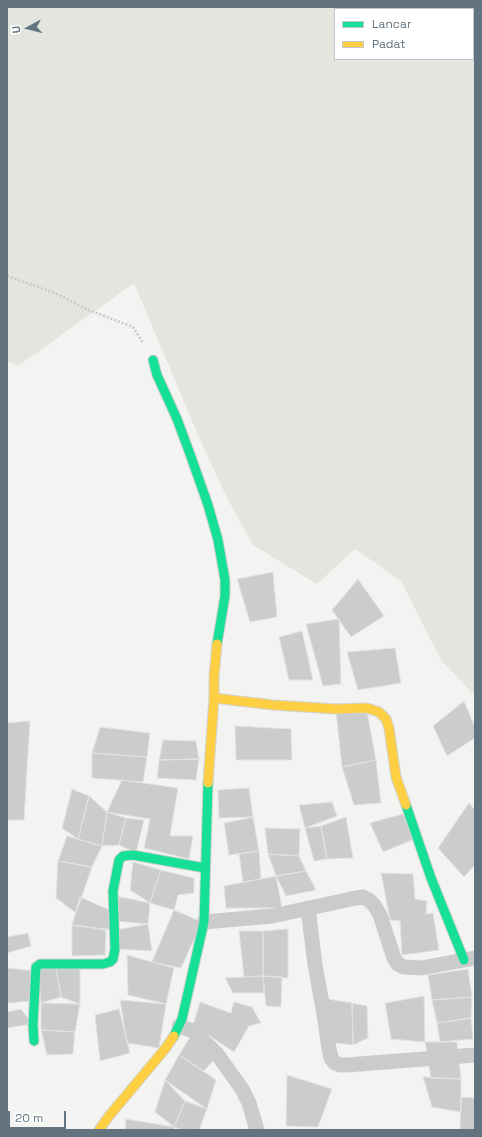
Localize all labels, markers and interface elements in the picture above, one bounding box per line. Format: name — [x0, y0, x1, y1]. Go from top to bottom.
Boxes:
north arrow — [8, 8, 48, 48]
legend — [334, 8, 474, 60]
text: Lancar — [372, 16, 411, 32]
text: U — [9, 25, 23, 34]
text: Padat — [372, 36, 406, 52]
scale bar — [10, 1103, 68, 1129]
text: 20 m — [15, 1110, 43, 1126]

